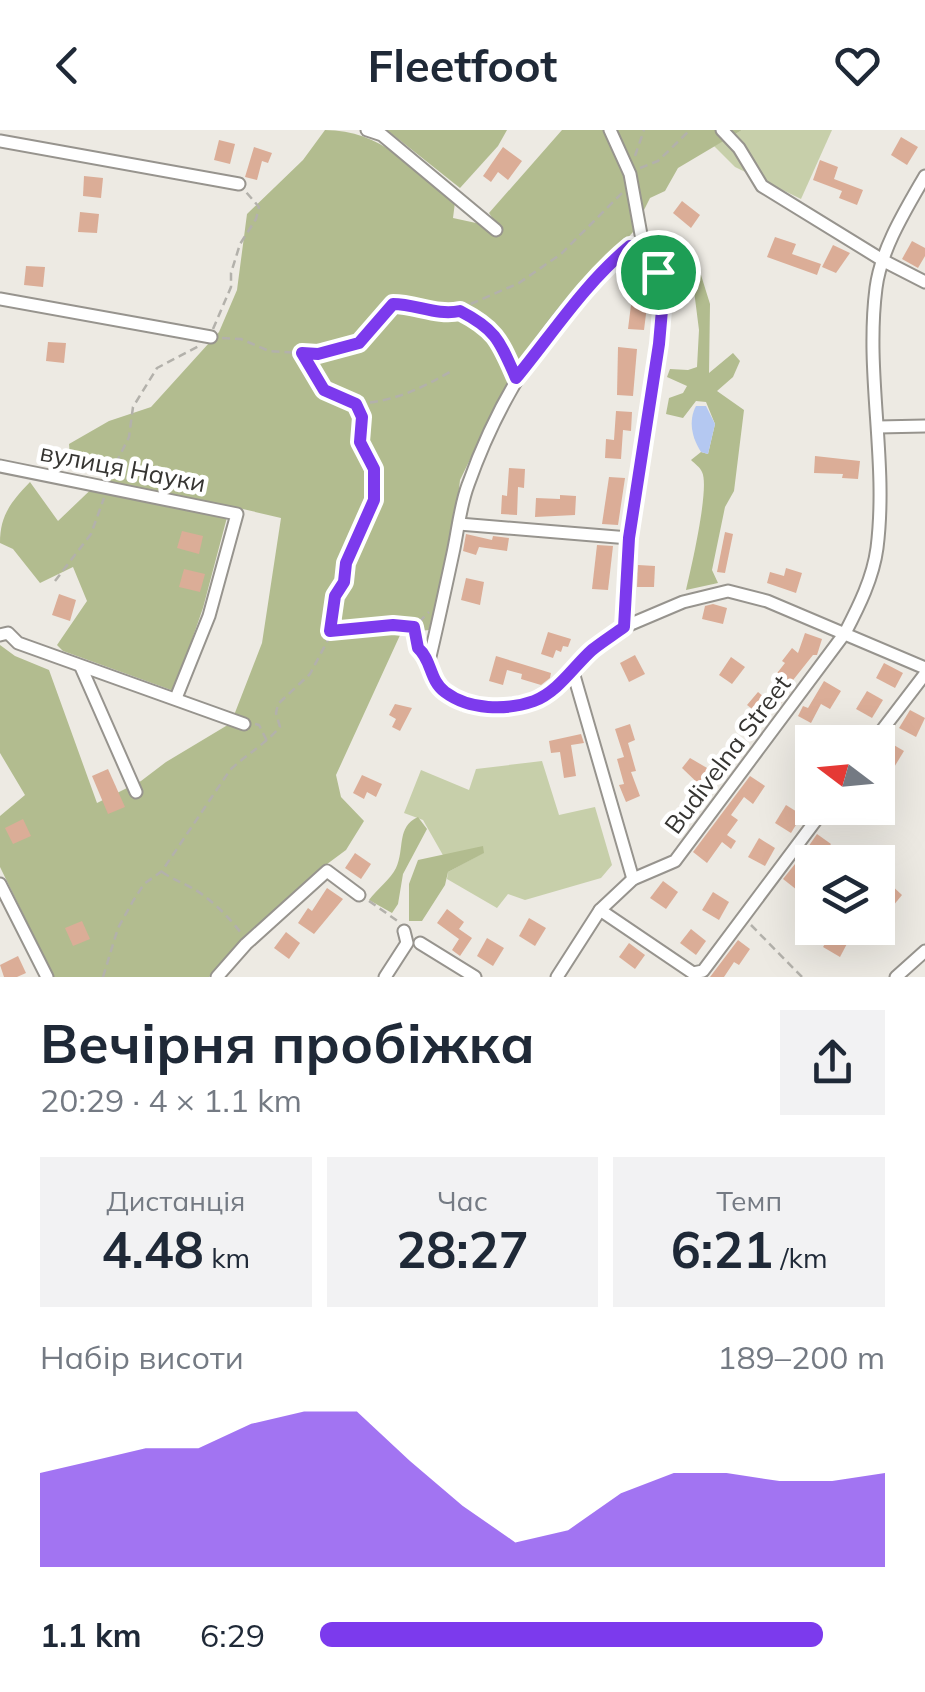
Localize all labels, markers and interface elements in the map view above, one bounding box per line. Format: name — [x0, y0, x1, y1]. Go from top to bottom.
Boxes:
text: Fleetfoot — [368, 37, 557, 93]
icon: back — [40, 38, 95, 93]
icon: heart — [830, 38, 885, 93]
pin — [616, 230, 701, 315]
icon: arrive — [631, 245, 686, 300]
street label: вулиця Науки — [38, 436, 208, 498]
street label: Budivelna Street — [657, 668, 797, 839]
north arrow — [795, 725, 895, 825]
map controls — [795, 725, 895, 945]
button: layers — [795, 845, 895, 945]
text: Вечірня пробіжка — [40, 1008, 535, 1077]
button: share — [780, 1010, 885, 1115]
text: 20:29 · 4 × 1.1 km — [40, 1080, 302, 1120]
text: Дистанція — [106, 1183, 245, 1218]
text: Час — [437, 1183, 488, 1218]
text: Темп — [716, 1183, 782, 1218]
text: 4.48 — [101, 1218, 204, 1281]
text: 28:27 — [396, 1218, 529, 1281]
text: 6:21 — [671, 1218, 773, 1281]
text: km — [204, 1240, 250, 1275]
text: /km — [773, 1240, 827, 1275]
text: Набір висоти — [40, 1337, 244, 1377]
text: 189–200 m — [717, 1337, 885, 1377]
text: 1.1 km — [40, 1615, 142, 1655]
text: 6:29 — [200, 1615, 265, 1655]

